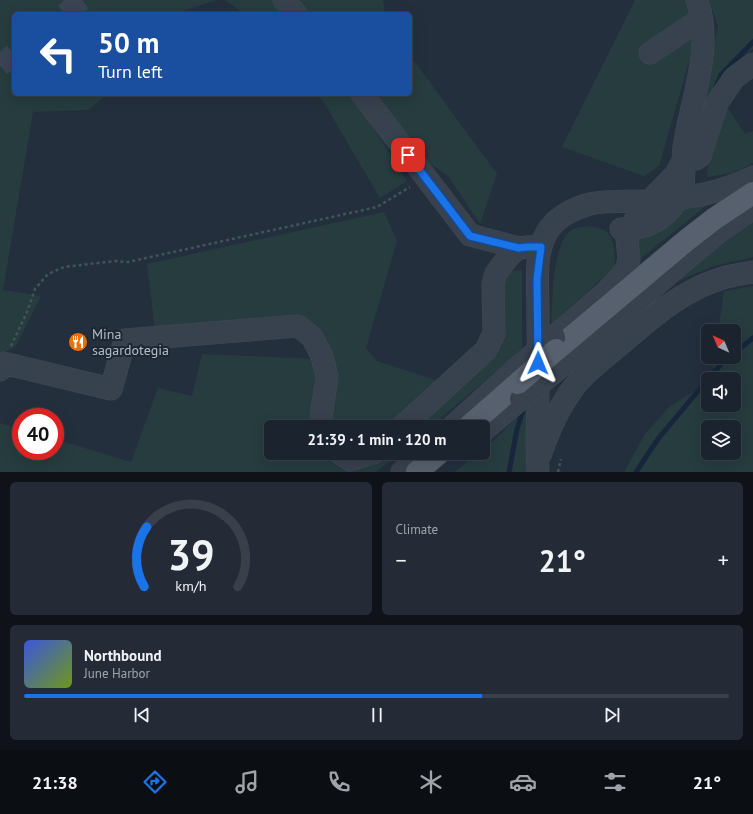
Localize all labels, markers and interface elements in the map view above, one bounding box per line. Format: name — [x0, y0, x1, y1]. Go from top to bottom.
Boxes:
text: 50 m — [98, 24, 159, 61]
icon: left — [32, 28, 84, 80]
text: Turn left — [98, 60, 163, 83]
pin — [391, 138, 425, 172]
icon: arrive — [397, 144, 419, 166]
north arrow — [701, 324, 741, 364]
map controls — [701, 324, 741, 460]
place label: Mina sagardotegia — [92, 325, 169, 359]
restaurant icon: Mina sagardotegia — [67, 331, 89, 353]
position arrow — [517, 342, 559, 384]
button: sound — [701, 372, 741, 412]
speed limit sign: 40 — [12, 408, 64, 460]
button: layers — [701, 420, 741, 460]
text: 21:39 · 1 min · 120 m — [308, 430, 446, 449]
text: Climate — [396, 521, 438, 538]
text: 39 — [167, 527, 214, 580]
text: 21° — [539, 541, 586, 580]
text: − — [396, 546, 407, 574]
text: + — [718, 546, 729, 574]
text: km/h — [175, 575, 206, 594]
text: Northbound — [84, 646, 161, 665]
text: June Harbor — [84, 665, 150, 682]
icon: previous — [131, 704, 153, 726]
icon: pause — [366, 704, 388, 726]
icon: next — [601, 704, 623, 726]
icon: directions — [141, 768, 169, 796]
icon: music — [233, 768, 261, 796]
icon: phone — [325, 768, 353, 796]
icon: climate — [417, 768, 445, 796]
icon: car — [509, 768, 537, 796]
icon: filters — [601, 768, 629, 796]
text: 21:38 — [32, 771, 78, 794]
text: 21° — [693, 771, 721, 794]

